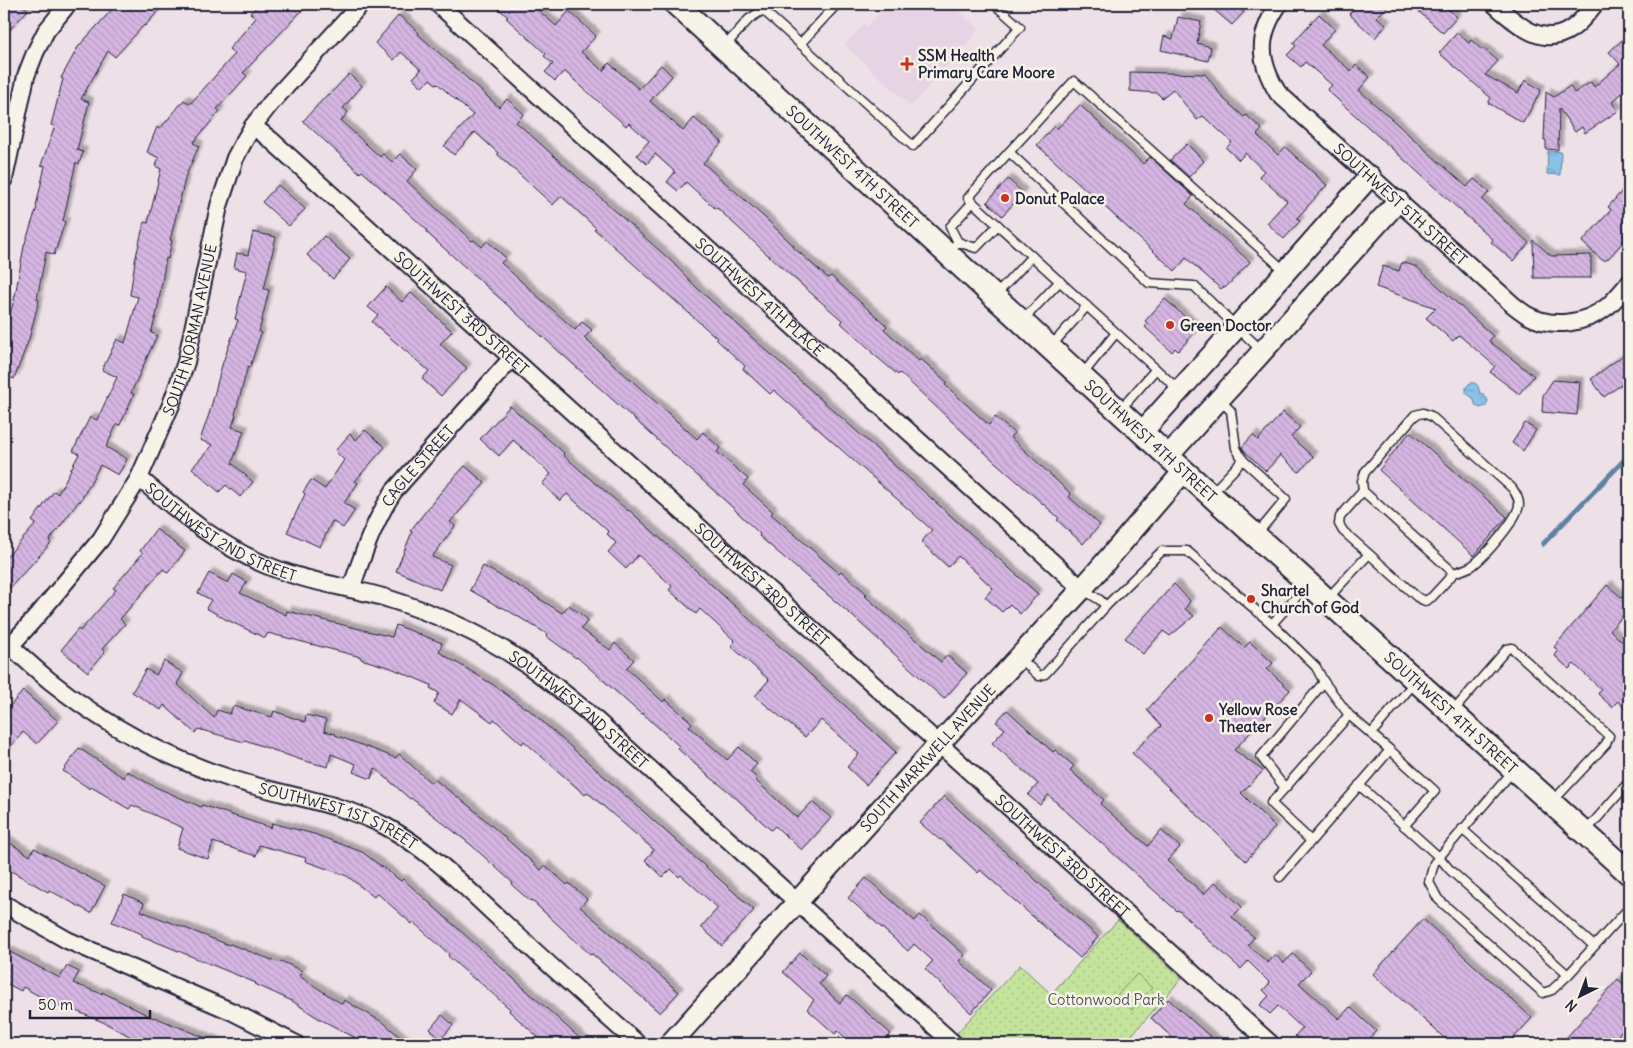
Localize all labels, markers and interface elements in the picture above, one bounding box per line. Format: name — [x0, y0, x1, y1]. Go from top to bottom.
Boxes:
place label: SSM Health Primary Care Moore — [918, 46, 1055, 83]
marker: SSM Health Primary Care Moore — [900, 57, 914, 71]
street label: SOUTHWEST 4TH STREET — [783, 101, 923, 232]
street label: SOUTHWEST 5TH STREET — [1330, 139, 1471, 269]
place label: Donut Palace — [1015, 189, 1105, 208]
marker: Donut Palace — [999, 192, 1011, 204]
street label: SOUTHWEST 4TH PLACE — [692, 233, 828, 360]
street label: SOUTH NORMAN AVENUE — [158, 242, 220, 419]
street label: SOUTHWEST 3RD STREET — [391, 247, 533, 378]
place label: Green Doctor — [1180, 316, 1272, 335]
marker: Green Doctor — [1164, 319, 1176, 331]
street label: SOUTHWEST 4TH STREET — [1081, 375, 1221, 506]
street label: CAGLE STREET — [377, 420, 458, 510]
street label: SOUTHWEST 2ND STREET — [142, 478, 299, 585]
street label: SOUTHWEST 3RD STREET — [691, 519, 833, 650]
place label: Shartel Church of God — [1261, 581, 1359, 617]
marker: Shartel Church of God — [1245, 593, 1257, 605]
street label: SOUTHWEST 2ND STREET — [506, 646, 652, 772]
street label: SOUTHWEST 4TH STREET — [1381, 647, 1522, 777]
street label: SOUTH MARKWELL AVENUE — [856, 680, 999, 835]
place label: Yellow Rose Theater — [1218, 700, 1298, 736]
marker: Yellow Rose Theater — [1203, 712, 1215, 724]
street label: SOUTHWEST 1ST STREET — [257, 778, 421, 853]
street label: SOUTHWEST 3RD STREET — [992, 790, 1134, 921]
north arrow — [1556, 970, 1606, 1020]
scale bar — [30, 988, 150, 1020]
park label: Cottonwood Park — [1047, 990, 1165, 1009]
text: 50 m — [38, 995, 73, 1014]
text: N — [1562, 996, 1581, 1016]

